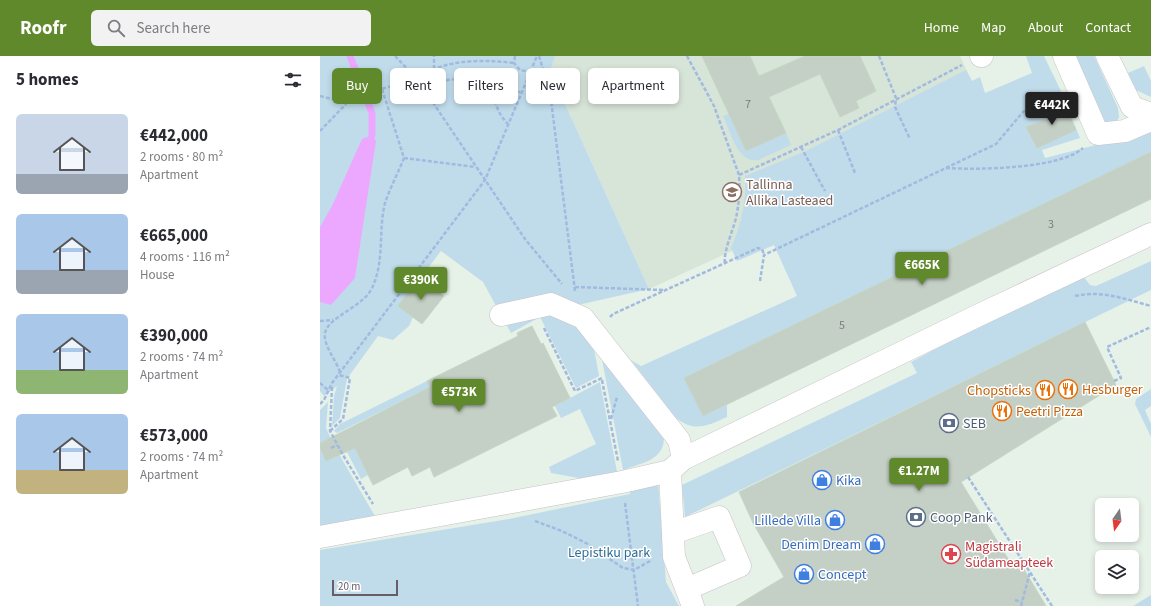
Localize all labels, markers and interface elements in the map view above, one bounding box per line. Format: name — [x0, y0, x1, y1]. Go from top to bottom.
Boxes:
search box — [91, 10, 371, 46]
text: Roofr — [20, 15, 67, 42]
icon: search — [105, 17, 127, 39]
text: Search here — [137, 18, 210, 39]
text: Home — [924, 18, 959, 38]
text: Map — [981, 18, 1006, 38]
text: About — [1028, 18, 1063, 38]
text: Contact — [1085, 18, 1131, 38]
text: 5 homes — [16, 68, 78, 92]
chip: Buy — [332, 68, 382, 104]
chip: Rent — [390, 68, 446, 104]
chip: Filters — [454, 68, 518, 104]
chip: New — [526, 68, 580, 104]
chip: Apartment — [588, 68, 679, 104]
icon: filters — [282, 69, 304, 91]
pin: €442K — [1024, 92, 1080, 126]
house number: 7 — [745, 96, 751, 113]
text: €442K — [1034, 96, 1070, 114]
text: €442,000 — [140, 124, 208, 148]
icon: home — [48, 130, 96, 178]
text: 2 rooms · 80 m² — [140, 148, 223, 166]
text: Apartment — [140, 166, 198, 184]
place label: Tallinna Allika Lasteaed — [746, 175, 833, 211]
school or university icon: Tallinna Allika Lasteaed — [721, 181, 743, 203]
house number: 3 — [1048, 216, 1054, 233]
text: €665,000 — [140, 224, 208, 248]
icon: home — [48, 230, 96, 278]
text: 4 rooms · 116 m² — [140, 248, 230, 266]
pin: €665K — [894, 252, 950, 286]
text: €665K — [904, 256, 940, 274]
text: House — [140, 266, 175, 284]
pin: €390K — [393, 267, 449, 301]
text: €390K — [403, 271, 439, 289]
house number: 5 — [839, 317, 845, 334]
text: €390,000 — [140, 324, 208, 348]
icon: home — [48, 330, 96, 378]
text: 2 rooms · 74 m² — [140, 348, 223, 366]
text: Apartment — [140, 366, 198, 384]
restaurant icon: Hesburger — [1057, 378, 1079, 400]
pin: €573K — [431, 379, 487, 413]
restaurant icon: Chopsticks — [1034, 379, 1056, 401]
place label: Hesburger — [1082, 380, 1143, 400]
place label: Chopsticks — [967, 381, 1031, 401]
text: €573K — [441, 383, 477, 401]
restaurant icon: Peetri Pizza — [991, 400, 1013, 422]
place label: Peetri Pizza — [1016, 402, 1083, 422]
bank icon: SEB — [938, 412, 960, 434]
place label: SEB — [963, 414, 986, 434]
text: €573,000 — [140, 424, 208, 448]
icon: home — [48, 430, 96, 478]
text: 2 rooms · 74 m² — [140, 448, 223, 466]
pin: €1.27M — [886, 458, 952, 492]
text: €1.27M — [898, 462, 940, 480]
text: Apartment — [140, 466, 198, 484]
shop icon: Kika — [811, 469, 833, 491]
place label: Kika — [836, 471, 861, 491]
north arrow — [1095, 498, 1139, 542]
map controls — [1095, 498, 1139, 594]
bank icon: Coop Pank — [905, 506, 927, 528]
place label: Coop Pank — [930, 508, 993, 528]
shop icon: Lillede Villa — [824, 509, 846, 531]
place label: Lillede Villa — [754, 511, 821, 531]
shop icon: Denim Dream — [864, 533, 886, 555]
place label: Denim Dream — [781, 535, 861, 555]
place label: Magistrali Südameapteek — [965, 537, 1053, 573]
park label: Lepistiku park — [568, 543, 650, 563]
pharmacy icon: Magistrali Südameapteek — [940, 543, 962, 565]
button: layers — [1095, 550, 1139, 594]
shop icon: Concept — [793, 563, 815, 585]
place label: Concept — [818, 565, 867, 585]
scale bar — [332, 578, 398, 597]
text: 20 m — [338, 579, 360, 594]

